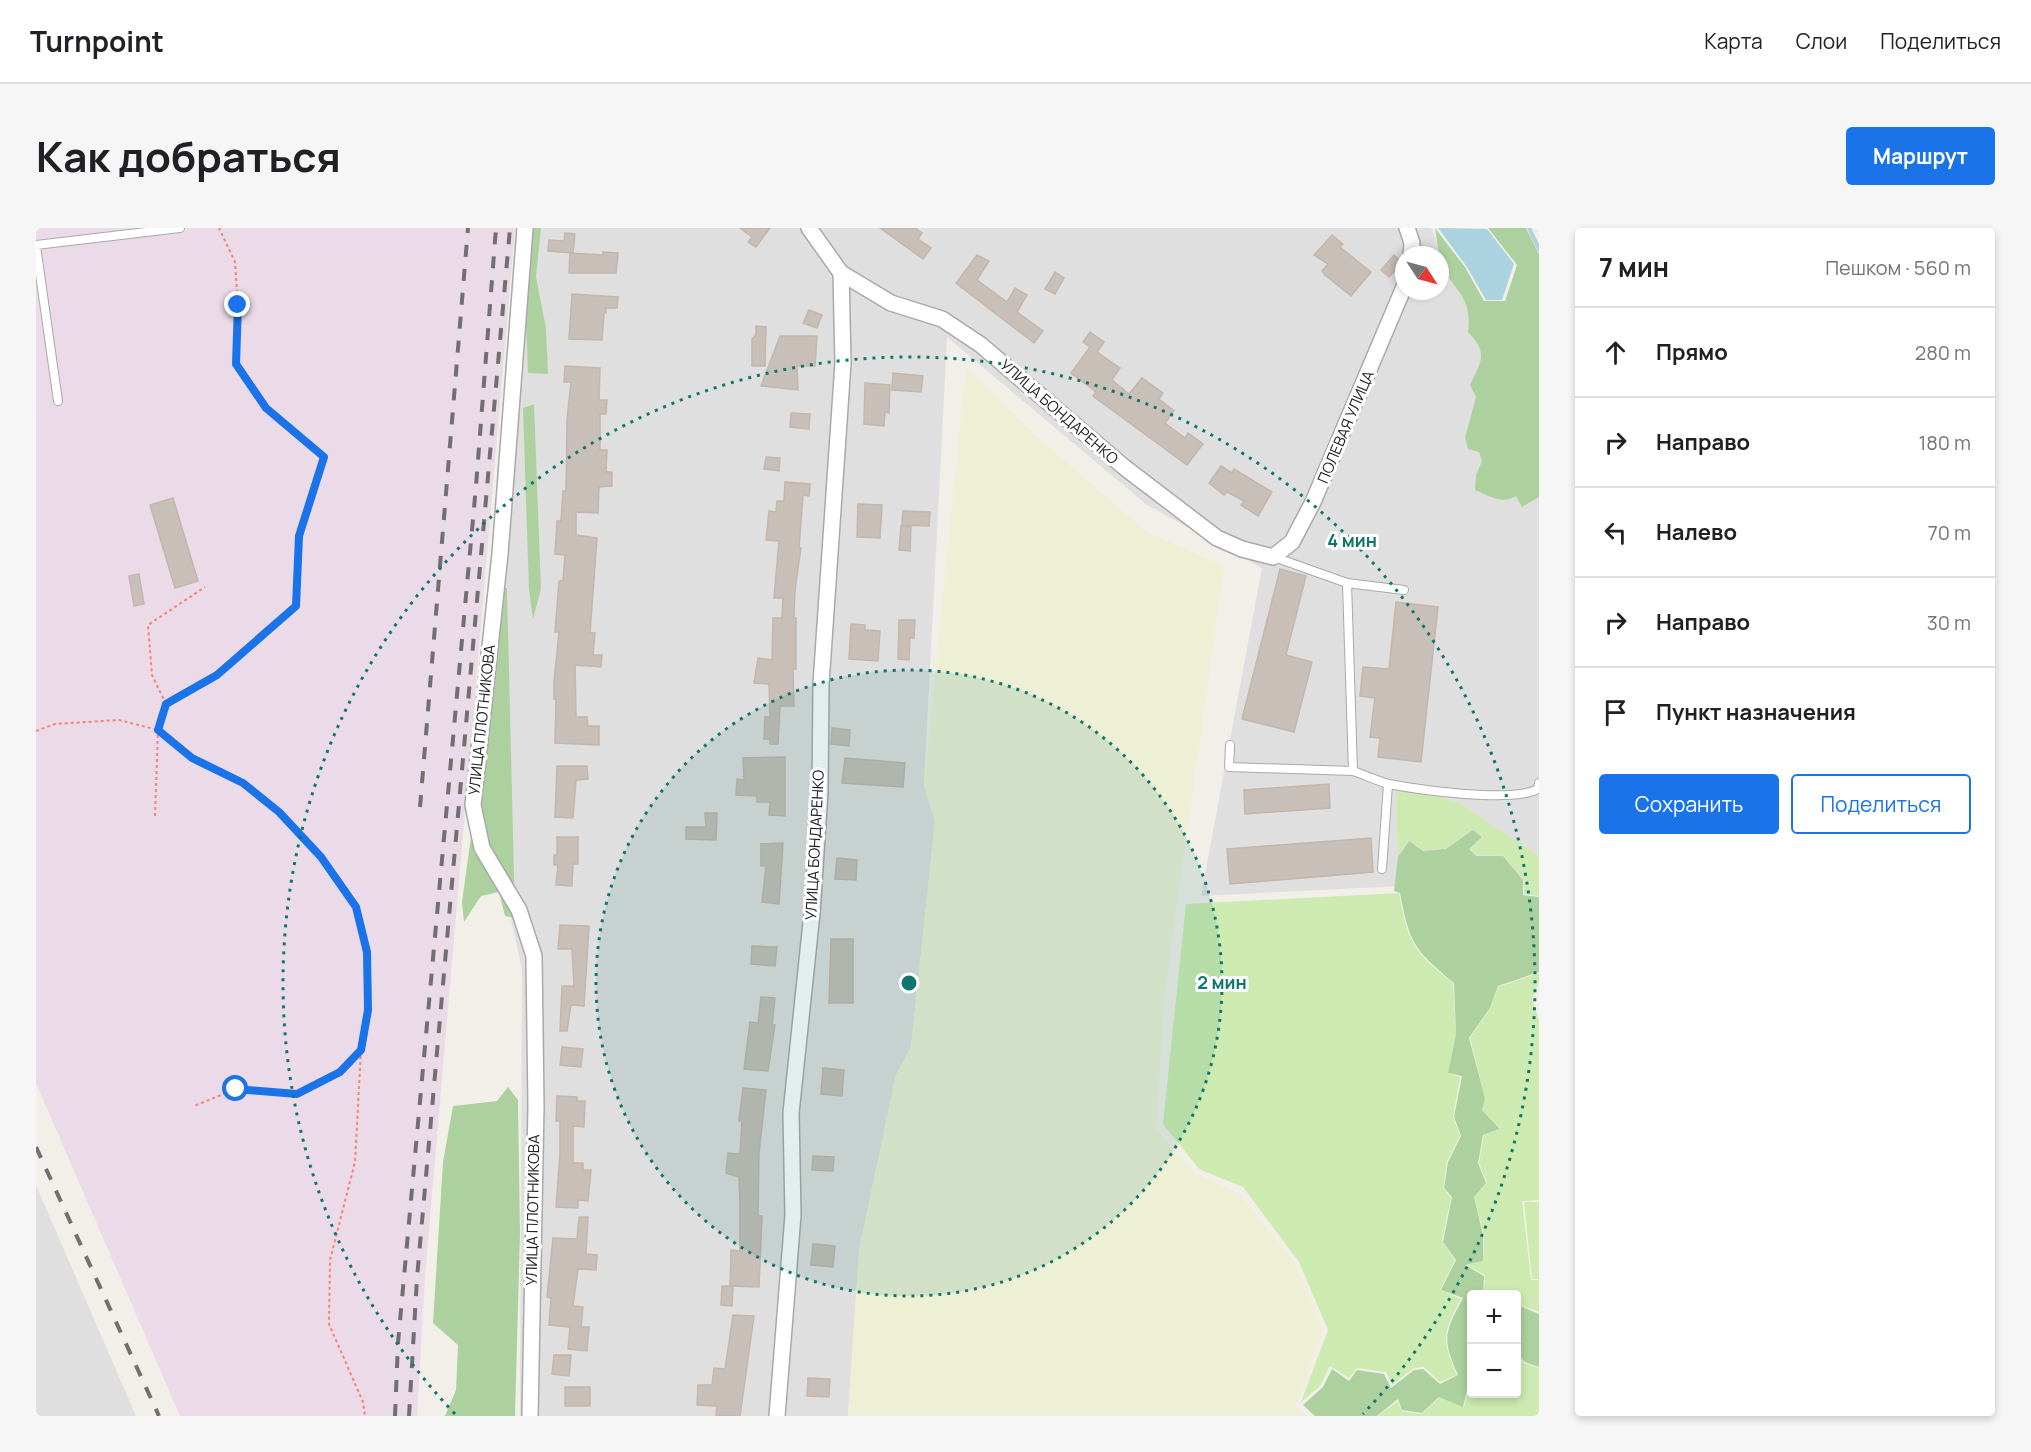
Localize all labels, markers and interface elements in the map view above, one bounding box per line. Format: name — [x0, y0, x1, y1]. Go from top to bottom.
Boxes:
text: Turnpoint — [30, 22, 164, 60]
text: Карта — [1704, 27, 1763, 55]
text: Слои — [1796, 27, 1847, 55]
text: Поделиться — [1880, 27, 2001, 55]
text: Как добраться — [36, 127, 341, 185]
button: Маршрут — [1846, 127, 1995, 185]
north arrow — [1395, 246, 1449, 300]
text: 7 мин — [1599, 249, 1669, 285]
text: Пешком · 560 m — [1825, 254, 1971, 281]
route end — [224, 291, 250, 317]
icon: ahead — [1599, 336, 1632, 369]
text: Прямо — [1656, 337, 1728, 367]
text: 280 m — [1915, 339, 1971, 366]
street label: УЛИЦА БОНДАРЕНКО — [996, 354, 1123, 469]
street label: ПОЛЕВАЯ УЛИЦА — [1312, 367, 1379, 486]
icon: right — [1599, 426, 1632, 459]
text: Направо — [1656, 427, 1750, 457]
text: 180 m — [1918, 429, 1971, 456]
icon: left — [1599, 516, 1632, 549]
text: Налево — [1656, 517, 1737, 547]
text: 70 m — [1928, 519, 1971, 546]
text: 4 мин — [1327, 528, 1377, 552]
icon: right — [1599, 606, 1632, 639]
text: Направо — [1656, 607, 1750, 637]
text: 30 m — [1927, 609, 1971, 636]
street label: УЛИЦА ПЛОТНИКОВА — [463, 643, 500, 796]
icon: arrive — [1599, 696, 1632, 729]
text: Пункт назначения — [1656, 697, 1856, 727]
street label: УЛИЦА БОНДАРЕНКО — [800, 769, 829, 921]
button: Сохранить — [1599, 774, 1779, 834]
button: Поделиться — [1791, 774, 1971, 834]
text: 2 мин — [1197, 970, 1247, 994]
centre of rings — [899, 973, 919, 993]
route start — [222, 1075, 248, 1101]
street label: УЛИЦА ПЛОТНИКОВА — [521, 1134, 544, 1286]
map controls — [1467, 1290, 1521, 1398]
button: + — [1467, 1290, 1521, 1344]
button: − — [1467, 1344, 1521, 1398]

